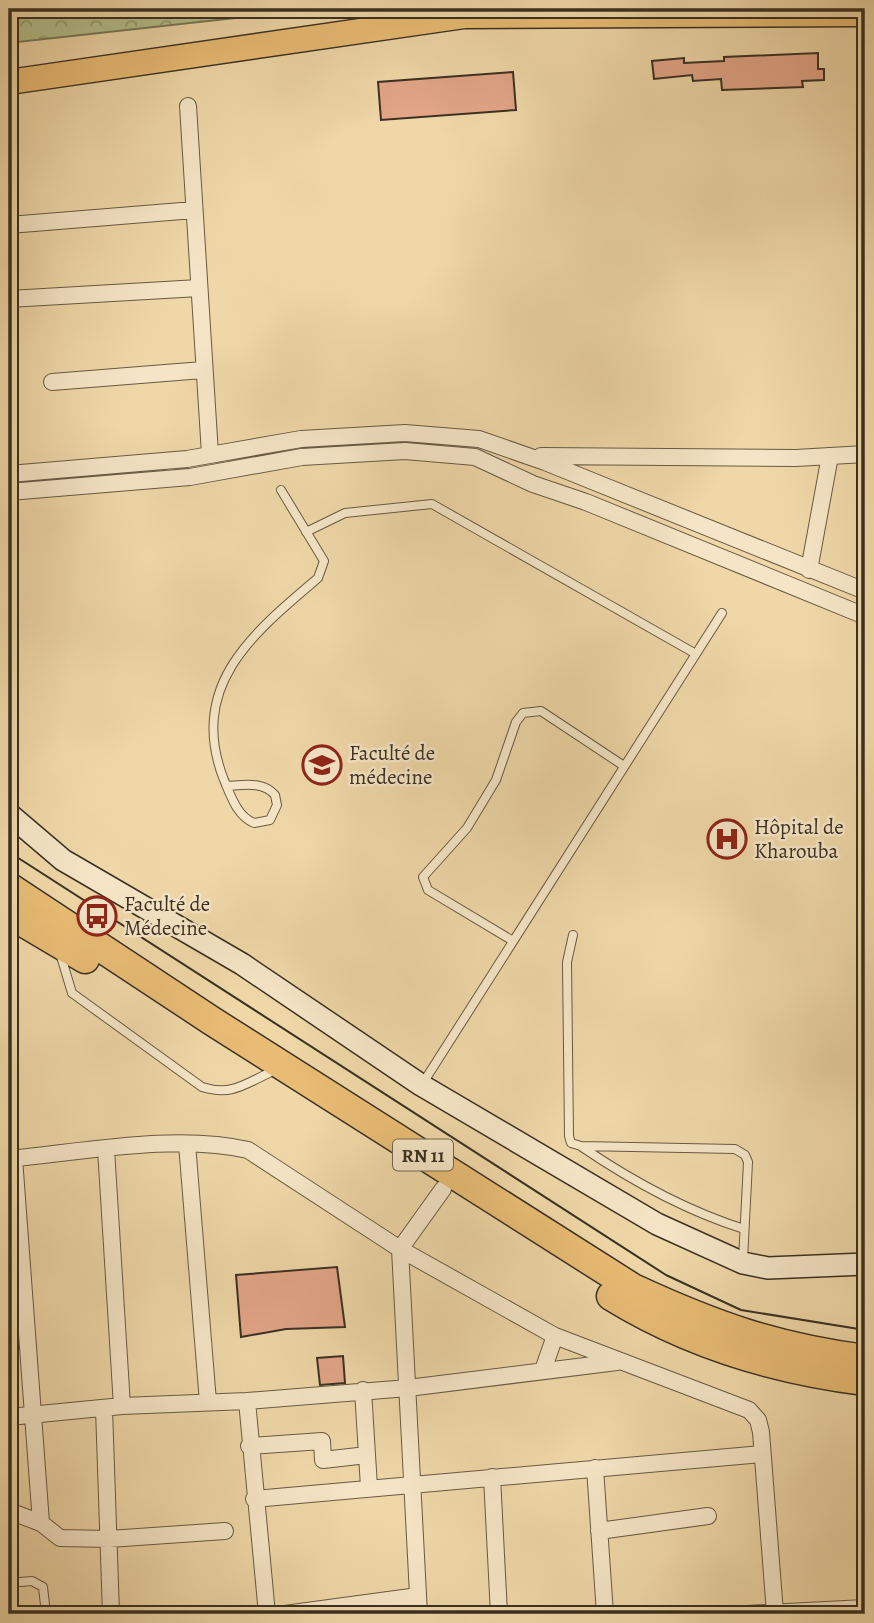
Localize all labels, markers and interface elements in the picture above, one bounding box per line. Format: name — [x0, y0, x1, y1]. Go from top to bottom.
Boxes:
place label: Faculté de médecine — [349, 739, 435, 791]
school or university icon: Faculté de médecine — [301, 744, 343, 786]
place label: Hôpital de Kharouba — [754, 813, 844, 865]
hospital icon: Hôpital de Kharouba — [706, 818, 748, 860]
place label: Faculté de Médecine — [124, 890, 210, 942]
bus stop icon: Faculté de Médecine — [76, 895, 118, 937]
road number: RN 11 — [393, 1140, 453, 1170]

